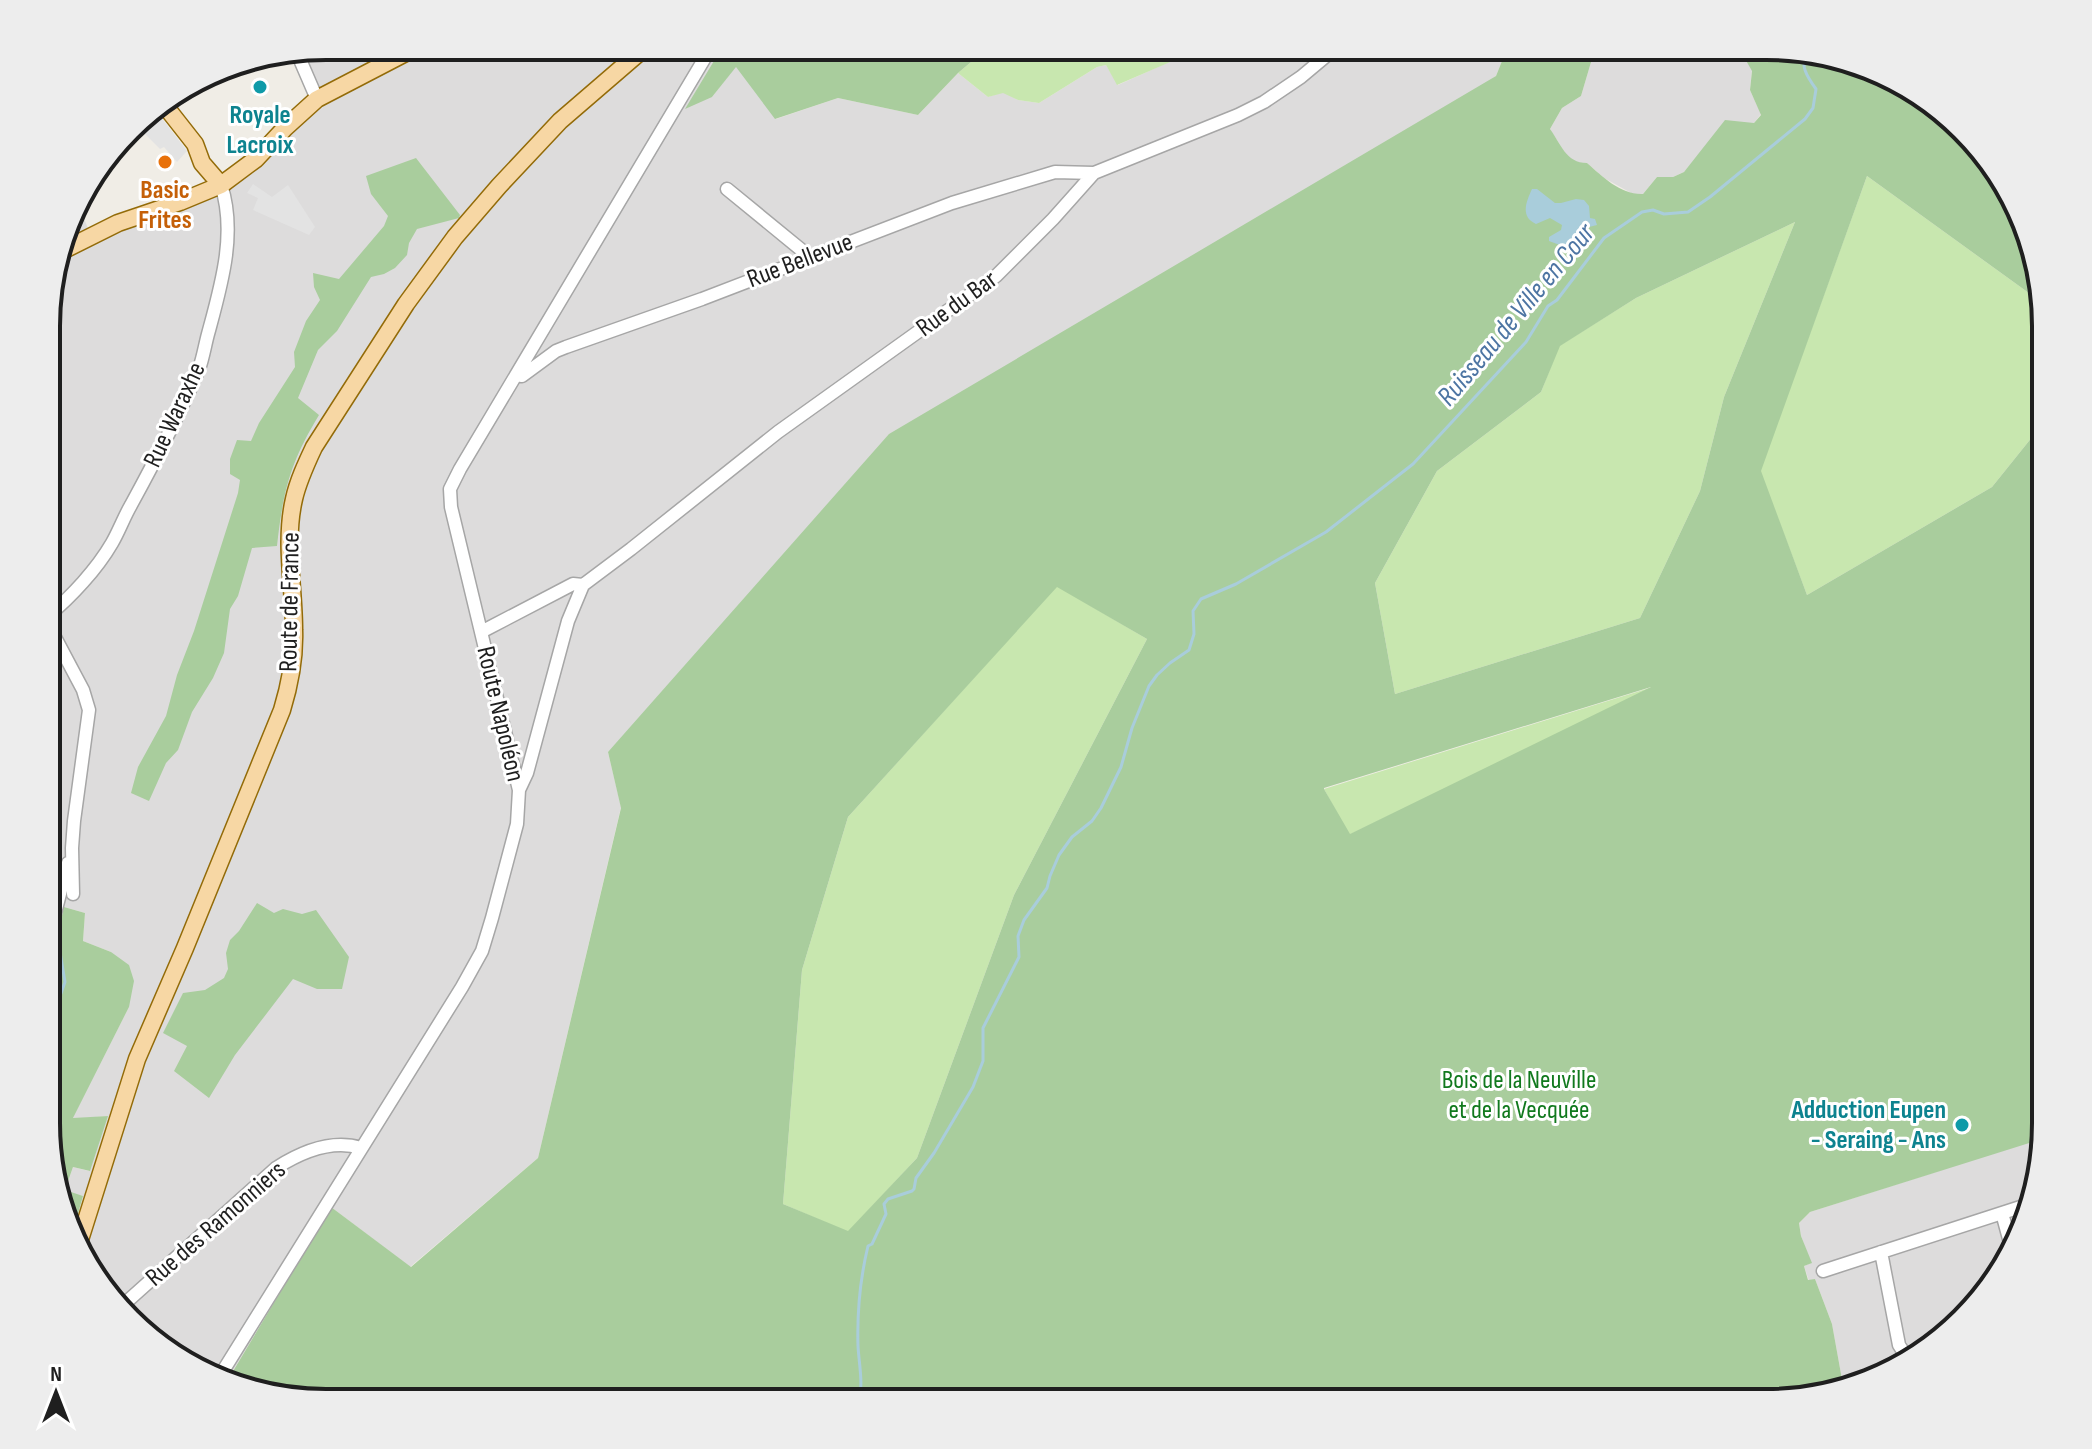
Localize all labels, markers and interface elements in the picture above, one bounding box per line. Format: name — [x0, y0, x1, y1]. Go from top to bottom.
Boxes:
marker: Royale Lacroix — [251, 78, 269, 96]
place label: Royale Lacroix — [226, 100, 294, 161]
marker: Basic Frites — [156, 153, 174, 171]
place label: Basic Frites — [138, 175, 192, 236]
water label: Ruisseau de Ville en Cour — [1430, 216, 1602, 413]
street label: Rue Bellevue — [743, 227, 857, 295]
street label: Rue du Bar — [910, 264, 1004, 344]
street label: Rue Waraxhe — [137, 358, 213, 472]
street label: Route de France — [273, 532, 307, 672]
street label: Route Napoléon — [469, 643, 531, 785]
park label: Bois de la Neuville et de la Vecquée — [1442, 1065, 1596, 1126]
place label: Adduction Eupen - Seraing - Ans — [1791, 1095, 1946, 1156]
marker: Adduction Eupen - Seraing - Ans — [1953, 1116, 1971, 1134]
street label: Rue des Ramonniers — [140, 1155, 292, 1293]
north arrow — [16, 1353, 96, 1433]
text: N — [50, 1361, 62, 1388]

